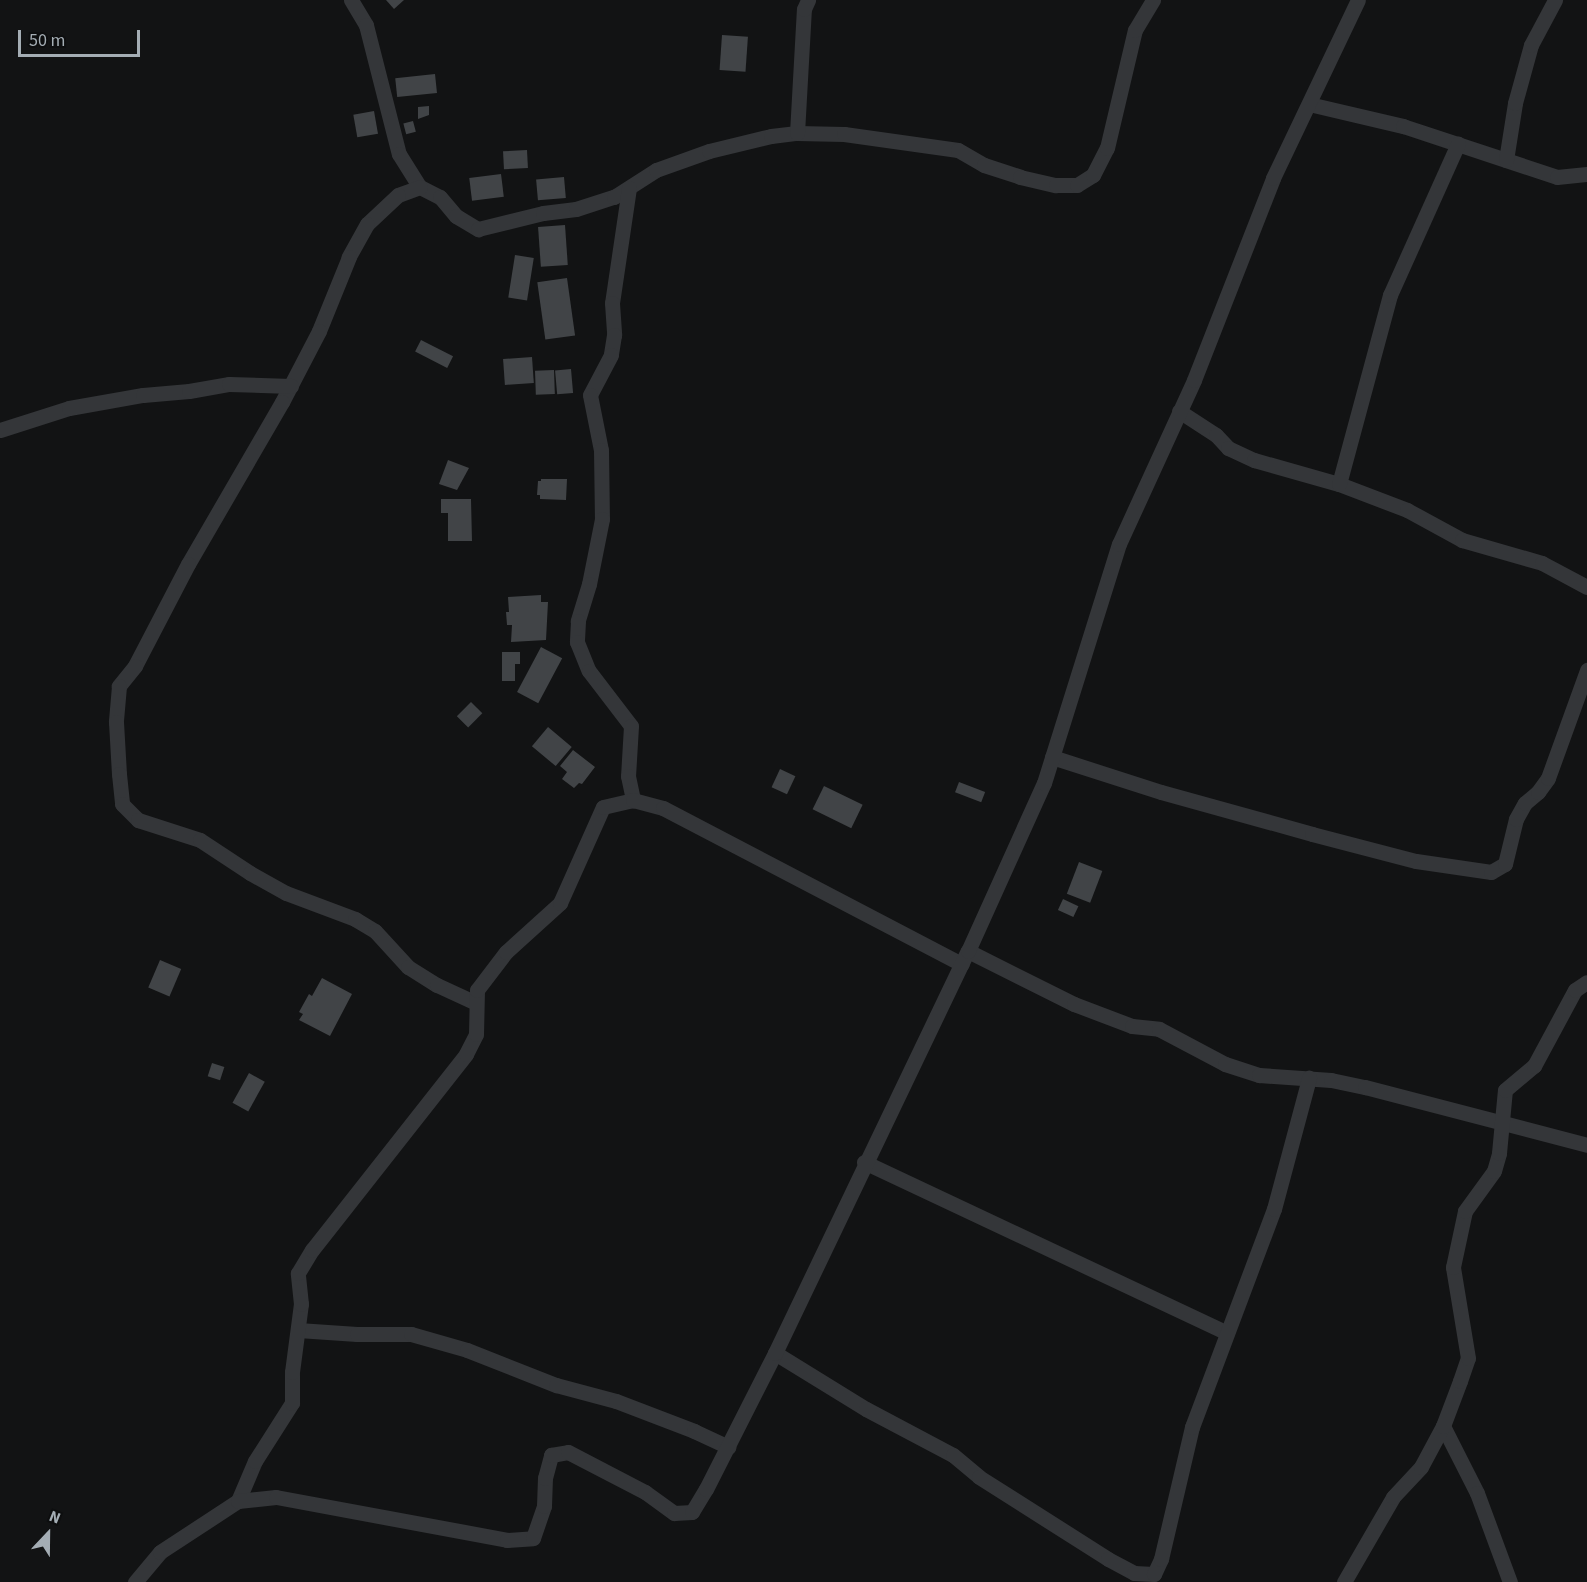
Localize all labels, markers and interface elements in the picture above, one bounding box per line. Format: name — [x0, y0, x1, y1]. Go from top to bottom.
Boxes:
scale bar — [21, 18, 142, 56]
text: 50 m — [29, 28, 65, 53]
north arrow — [18, 1504, 78, 1564]
text: N — [46, 1505, 64, 1529]

